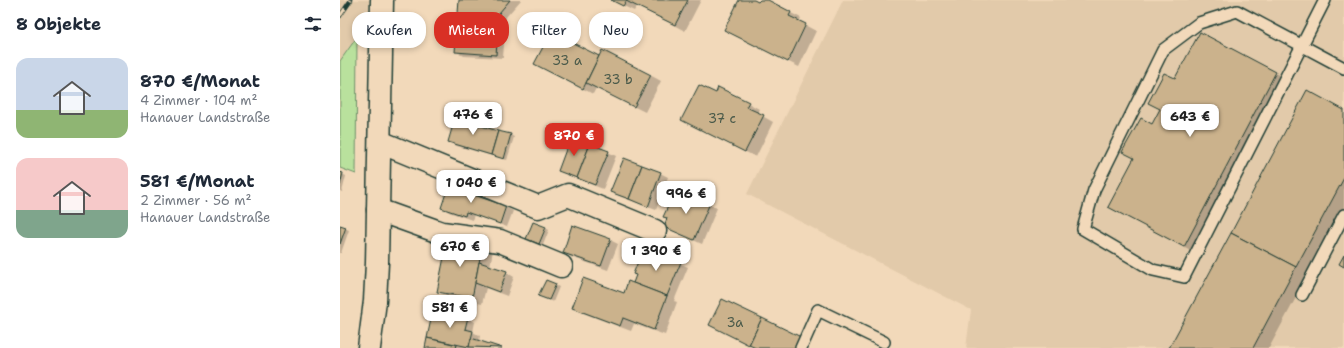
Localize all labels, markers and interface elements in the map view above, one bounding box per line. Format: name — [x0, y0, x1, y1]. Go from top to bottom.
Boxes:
chip: Kaufen — [352, 12, 426, 48]
chip: Mieten — [434, 12, 509, 48]
chip: Filter — [517, 12, 581, 48]
chip: Neu — [589, 12, 643, 48]
text: 8 Objekte — [16, 13, 101, 35]
icon: filters — [302, 13, 324, 35]
house number: 33 a — [552, 52, 582, 69]
text: 870 €/Monat — [140, 70, 260, 92]
house number: 33 b — [603, 71, 633, 88]
icon: home — [48, 74, 96, 122]
text: 4 Zimmer · 104 m² — [140, 92, 257, 109]
pin: 476 € — [445, 102, 501, 136]
pin: 643 € — [1162, 104, 1218, 138]
text: 476 € — [453, 106, 493, 123]
text: 643 € — [1170, 108, 1210, 125]
text: Hanauer Landstraße — [140, 109, 270, 126]
house number: 37 c — [708, 110, 736, 127]
pin: 870 € — [546, 123, 602, 157]
text: 870 € — [554, 127, 594, 144]
text: 581 €/Monat — [140, 170, 255, 192]
pin: 1 040 € — [434, 170, 508, 204]
icon: home — [48, 174, 96, 222]
text: 1 040 € — [445, 174, 497, 191]
pin: 996 € — [658, 181, 714, 215]
text: 996 € — [666, 185, 706, 202]
text: 2 Zimmer · 56 m² — [140, 192, 251, 209]
text: Hanauer Landstraße — [140, 209, 270, 226]
pin: 670 € — [432, 234, 488, 268]
text: 670 € — [440, 238, 480, 255]
pin: 1 390 € — [619, 238, 693, 272]
text: 1 390 € — [631, 242, 681, 259]
pin: 581 € — [422, 295, 478, 329]
text: 581 € — [432, 299, 468, 316]
house number: 3a — [727, 314, 743, 331]

